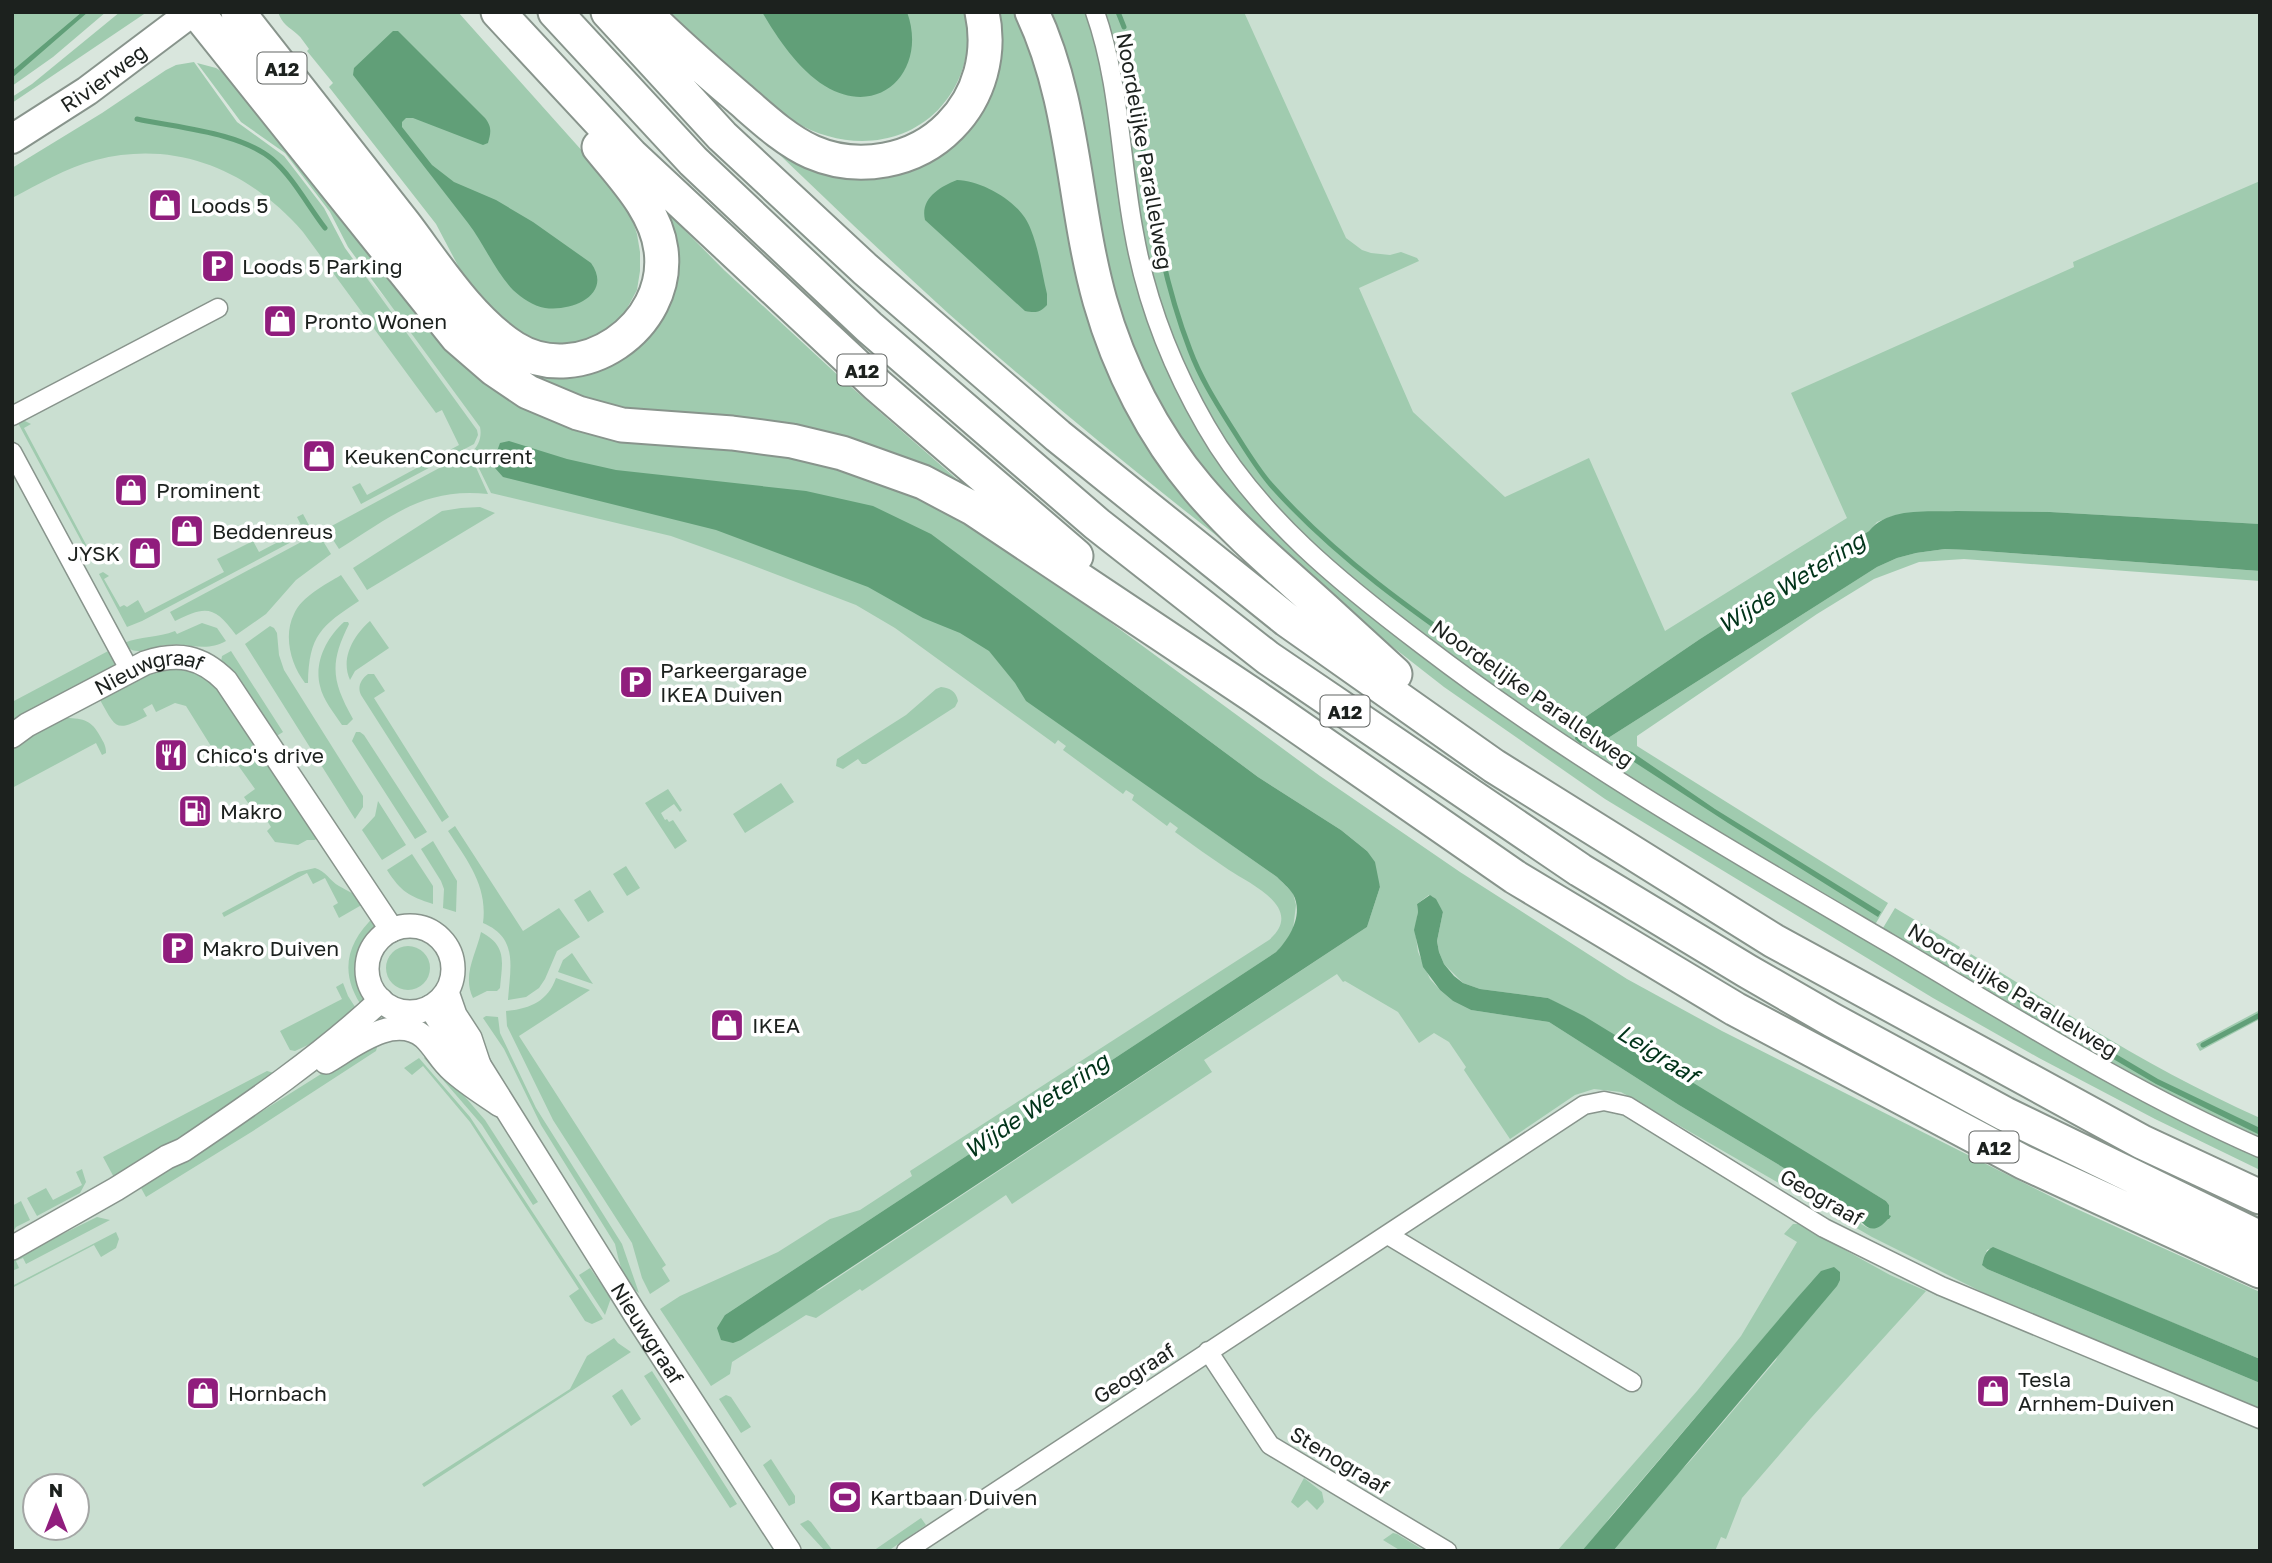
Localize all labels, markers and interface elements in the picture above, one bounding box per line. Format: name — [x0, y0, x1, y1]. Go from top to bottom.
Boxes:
street label: Noordelijke Parallelweg — [1111, 30, 1179, 272]
street label: Rivierweg — [56, 38, 152, 118]
road number: A12 — [258, 52, 306, 83]
shop icon: Loods 5 — [146, 186, 184, 224]
place label: Loods 5 — [190, 192, 268, 218]
parking icon: Loods 5 Parking — [199, 247, 237, 285]
place label: Loods 5 Parking — [242, 253, 403, 279]
shop icon: Pronto Wonen — [261, 302, 299, 340]
place label: Pronto Wonen — [304, 308, 447, 334]
road number: A12 — [838, 354, 886, 386]
shop icon: KeukenConcurrent — [300, 437, 338, 475]
place label: KeukenConcurrent — [344, 443, 533, 469]
shop icon: Prominent — [112, 471, 150, 509]
place label: Prominent — [156, 477, 261, 503]
shop icon: Beddenreus — [168, 512, 206, 550]
place label: Beddenreus — [212, 518, 333, 544]
water label: Wijde Wetering — [1712, 525, 1871, 638]
shop icon: JYSK — [126, 534, 164, 572]
place label: JYSK — [67, 540, 120, 566]
street label: Noordelijke Parallelweg — [1427, 613, 1639, 773]
street label: Nieuwgraaf — [90, 644, 209, 700]
place label: Parkeergarage IKEA Duiven — [660, 657, 807, 707]
parking icon: Parkeergarage IKEA Duiven — [617, 663, 655, 701]
road number: A12 — [1320, 696, 1370, 726]
restaurant icon: Chico's drive — [152, 736, 190, 774]
place label: Chico's drive — [196, 742, 324, 768]
fuel station icon: Makro — [176, 792, 214, 830]
place label: Makro — [220, 798, 282, 824]
street label: Noordelijke Parallelweg — [1903, 917, 2123, 1063]
parking icon: Makro Duiven — [159, 929, 197, 967]
place label: Makro Duiven — [202, 935, 339, 961]
shop icon: IKEA — [708, 1006, 746, 1044]
place label: IKEA — [752, 1012, 800, 1038]
water label: Leigraaf — [1613, 1017, 1706, 1091]
water label: Wijde Wetering — [958, 1045, 1115, 1164]
road number: A12 — [1969, 1132, 2018, 1162]
street label: Geograaf — [1776, 1163, 1869, 1231]
street label: Nieuwgraaf — [605, 1277, 690, 1389]
street label: Geograaf — [1088, 1337, 1180, 1409]
place label: Tesla Arnhem-Duiven — [2018, 1366, 2174, 1416]
shop icon: Tesla Arnhem-Duiven — [1974, 1372, 2012, 1410]
shop icon: Hornbach — [184, 1374, 222, 1412]
place label: Hornbach — [228, 1380, 327, 1406]
street label: Stenograaf — [1286, 1420, 1395, 1500]
north arrow — [21, 1472, 91, 1542]
text: N — [49, 1478, 63, 1501]
sports icon: Kartbaan Duiven — [826, 1478, 864, 1516]
place label: Kartbaan Duiven — [870, 1484, 1037, 1510]

